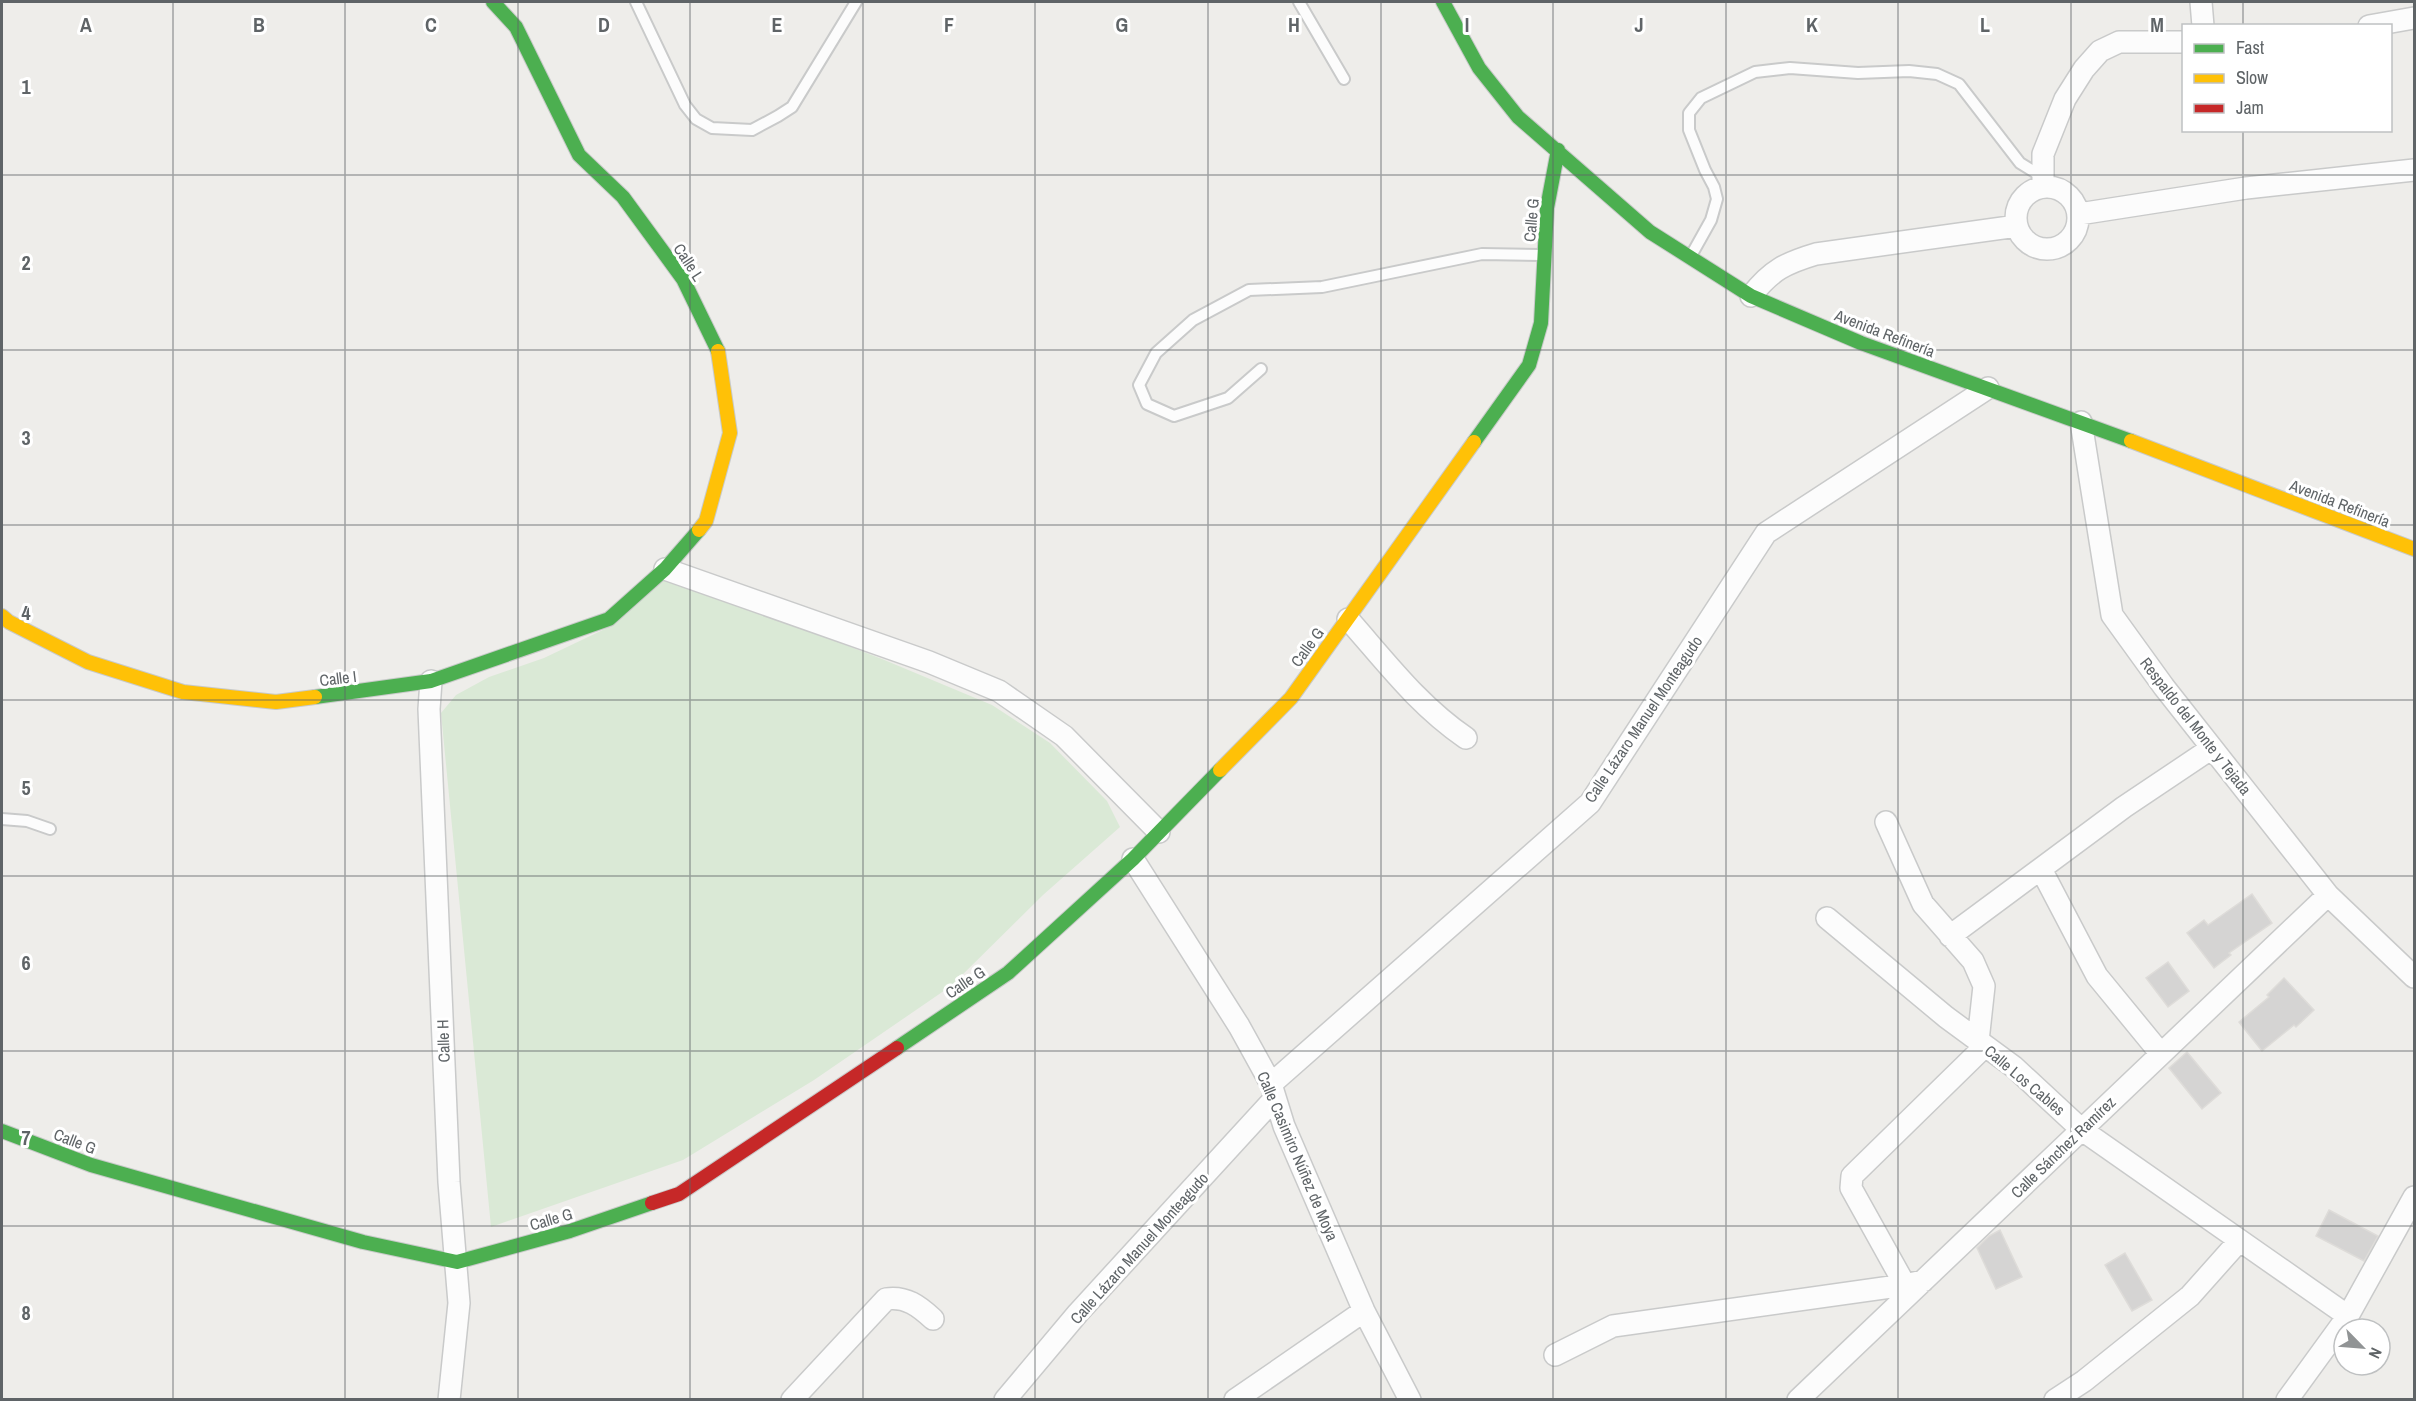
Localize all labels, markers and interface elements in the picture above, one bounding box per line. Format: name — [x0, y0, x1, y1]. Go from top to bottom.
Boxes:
text: A — [80, 11, 92, 38]
text: B — [253, 11, 265, 38]
text: C — [425, 11, 437, 38]
text: D — [598, 11, 610, 38]
text: E — [772, 11, 783, 38]
text: F — [944, 11, 954, 38]
text: G — [1116, 11, 1128, 38]
text: H — [1288, 11, 1300, 38]
text: I — [1465, 11, 1469, 38]
text: J — [1634, 11, 1644, 38]
text: K — [1806, 11, 1818, 38]
text: L — [1980, 11, 1990, 38]
text: M — [2150, 11, 2164, 38]
legend — [2182, 24, 2392, 132]
text: Fast — [2236, 35, 2264, 60]
text: Slow — [2236, 65, 2268, 90]
text: 1 — [21, 73, 31, 100]
text: Jam — [2236, 95, 2264, 120]
street label: Calle G — [1518, 197, 1544, 243]
street label: Calle L — [669, 239, 710, 286]
text: 2 — [21, 249, 31, 276]
street label: Avenida Refinería — [1831, 303, 1939, 362]
text: 3 — [21, 424, 31, 451]
street label: Avenida Refinería — [2286, 473, 2394, 532]
text: 4 — [21, 599, 31, 626]
street label: Calle G — [1285, 623, 1329, 671]
street label: Calle Lázaro Manuel Monteagudo — [1579, 631, 1707, 807]
street label: Respaldo del Monte y Tejada — [2135, 653, 2257, 800]
street label: Calle I — [318, 665, 358, 691]
text: 5 — [21, 774, 31, 801]
text: 6 — [21, 949, 31, 976]
street label: Calle G — [941, 961, 989, 1003]
street label: Calle H — [431, 1019, 455, 1063]
street label: Calle Los Cables — [1980, 1040, 2070, 1120]
street label: Calle Casimiro Núñez de Moya — [1252, 1068, 1344, 1245]
street label: Calle Sánchez Ramírez — [2006, 1091, 2121, 1203]
street label: Calle G — [51, 1123, 99, 1159]
text: 7 — [21, 1124, 31, 1151]
street label: Calle Lázaro Manuel Monteagudo — [1065, 1167, 1213, 1329]
street label: Calle G — [527, 1202, 575, 1236]
text: 8 — [21, 1299, 31, 1326]
north arrow — [2332, 1317, 2392, 1377]
text: N — [2364, 1344, 2388, 1362]

